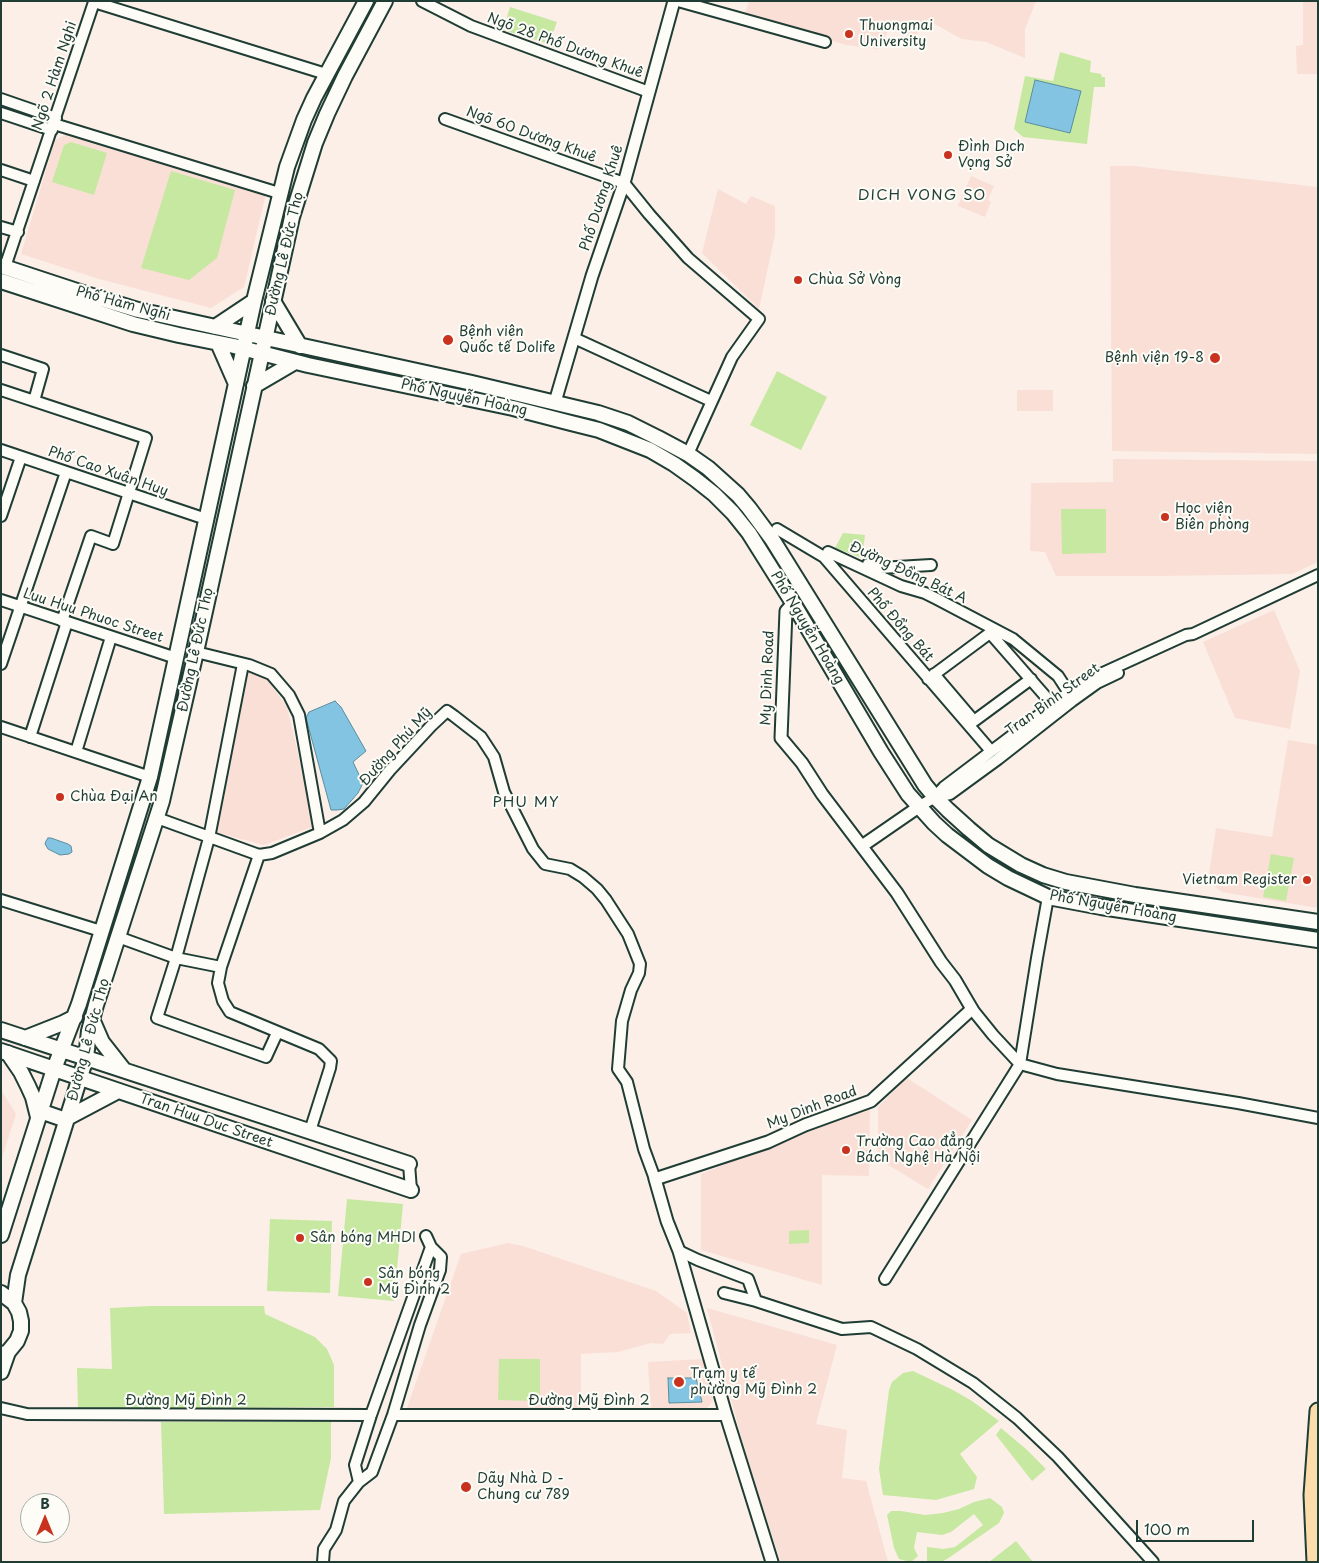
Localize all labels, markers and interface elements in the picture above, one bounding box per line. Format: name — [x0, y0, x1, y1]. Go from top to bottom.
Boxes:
street label: Ngõ 28 Phố Dương Khuê — [485, 10, 645, 82]
place label: Thuongmai University — [859, 18, 933, 50]
street label: Ngõ 2 Hàm Nghi — [29, 19, 81, 133]
marker: Thuongmai University — [843, 28, 855, 40]
street label: Ngõ 60 Dương Khuê — [464, 104, 598, 166]
place label: Đình Dịch Vọng Sở — [958, 139, 1025, 172]
street label: Phố Dương Khuê — [577, 143, 627, 253]
marker: Đình Dịch Vọng Sở — [942, 149, 954, 161]
district label: DICH VONG SO — [856, 187, 988, 205]
street label: Đường Lê Đức Thọ — [263, 190, 307, 318]
place label: Chùa Sở Vòng — [808, 272, 902, 288]
marker: Chùa Sở Vòng — [792, 274, 804, 286]
street label: Phố Hàm Nghi — [74, 283, 172, 325]
place label: Bệnh viện Quốc tế Dolife — [459, 324, 555, 357]
marker: Bệnh viện Quốc tế Dolife — [441, 333, 455, 347]
place label: Bệnh viện 19-8 — [1105, 350, 1204, 366]
marker: Bệnh viện 19-8 — [1208, 351, 1222, 365]
street label: Phố Nguyễn Hoàng — [399, 376, 529, 420]
street label: Phố Cao Xuân Huy — [46, 444, 170, 500]
place label: Học viện Biên phòng — [1175, 501, 1250, 534]
marker: Học viện Biên phòng — [1159, 511, 1171, 523]
street label: Đường Đồng Bát A — [847, 538, 969, 608]
street label: Phố Nguyễn Hoàng — [767, 568, 847, 688]
street label: Luu Huu Phuoc Street — [21, 585, 165, 647]
street label: Phố Đồng Bát — [863, 585, 937, 665]
street label: Đường Lê Đức Thọ — [175, 586, 217, 714]
street label: My Dinh Road — [758, 630, 778, 726]
street label: Tran Binh Street — [1003, 660, 1103, 740]
street label: Đường Phú Mỹ — [356, 704, 436, 790]
place label: Chùa Đại An — [70, 789, 158, 805]
marker: Chùa Đại An — [54, 791, 66, 803]
district label: PHU MY — [492, 794, 560, 812]
place label: Vietnam Register — [1182, 872, 1297, 888]
marker: Vietnam Register — [1301, 874, 1313, 886]
street label: Phố Nguyễn Hoàng — [1048, 888, 1178, 926]
street label: Đường Lê Đức Thọ — [65, 977, 113, 1103]
street label: My Dinh Road — [764, 1083, 860, 1133]
street label: Tran Huu Duc Street — [137, 1090, 275, 1152]
place label: Trường Cao đẳng Bách Nghệ Hà Nội — [856, 1134, 980, 1166]
marker: Trường Cao đẳng Bách Nghệ Hà Nội — [840, 1144, 852, 1156]
place label: Sân bóng MHDI — [310, 1230, 416, 1246]
marker: Sân bóng MHDI — [294, 1232, 306, 1244]
place label: Sân bóng Mỹ Đình 2 — [378, 1266, 450, 1298]
marker: Sân bóng Mỹ Đình 2 — [362, 1276, 374, 1288]
place label: Trạm y tế phường Mỹ Đình 2 — [690, 1366, 817, 1398]
marker: Trạm y tế phường Mỹ Đình 2 — [672, 1375, 686, 1389]
street label: Đường Mỹ Đình 2 — [125, 1393, 247, 1409]
street label: Đường Mỹ Đình 2 — [528, 1393, 650, 1409]
place label: Dãy Nhà D - Chung cư 789 — [477, 1471, 570, 1504]
marker: Dãy Nhà D - Chung cư 789 — [459, 1480, 473, 1494]
north arrow — [20, 1493, 70, 1543]
text: B — [40, 1493, 50, 1514]
scale bar — [1139, 1510, 1256, 1542]
text: 100 m — [1144, 1517, 1190, 1540]

